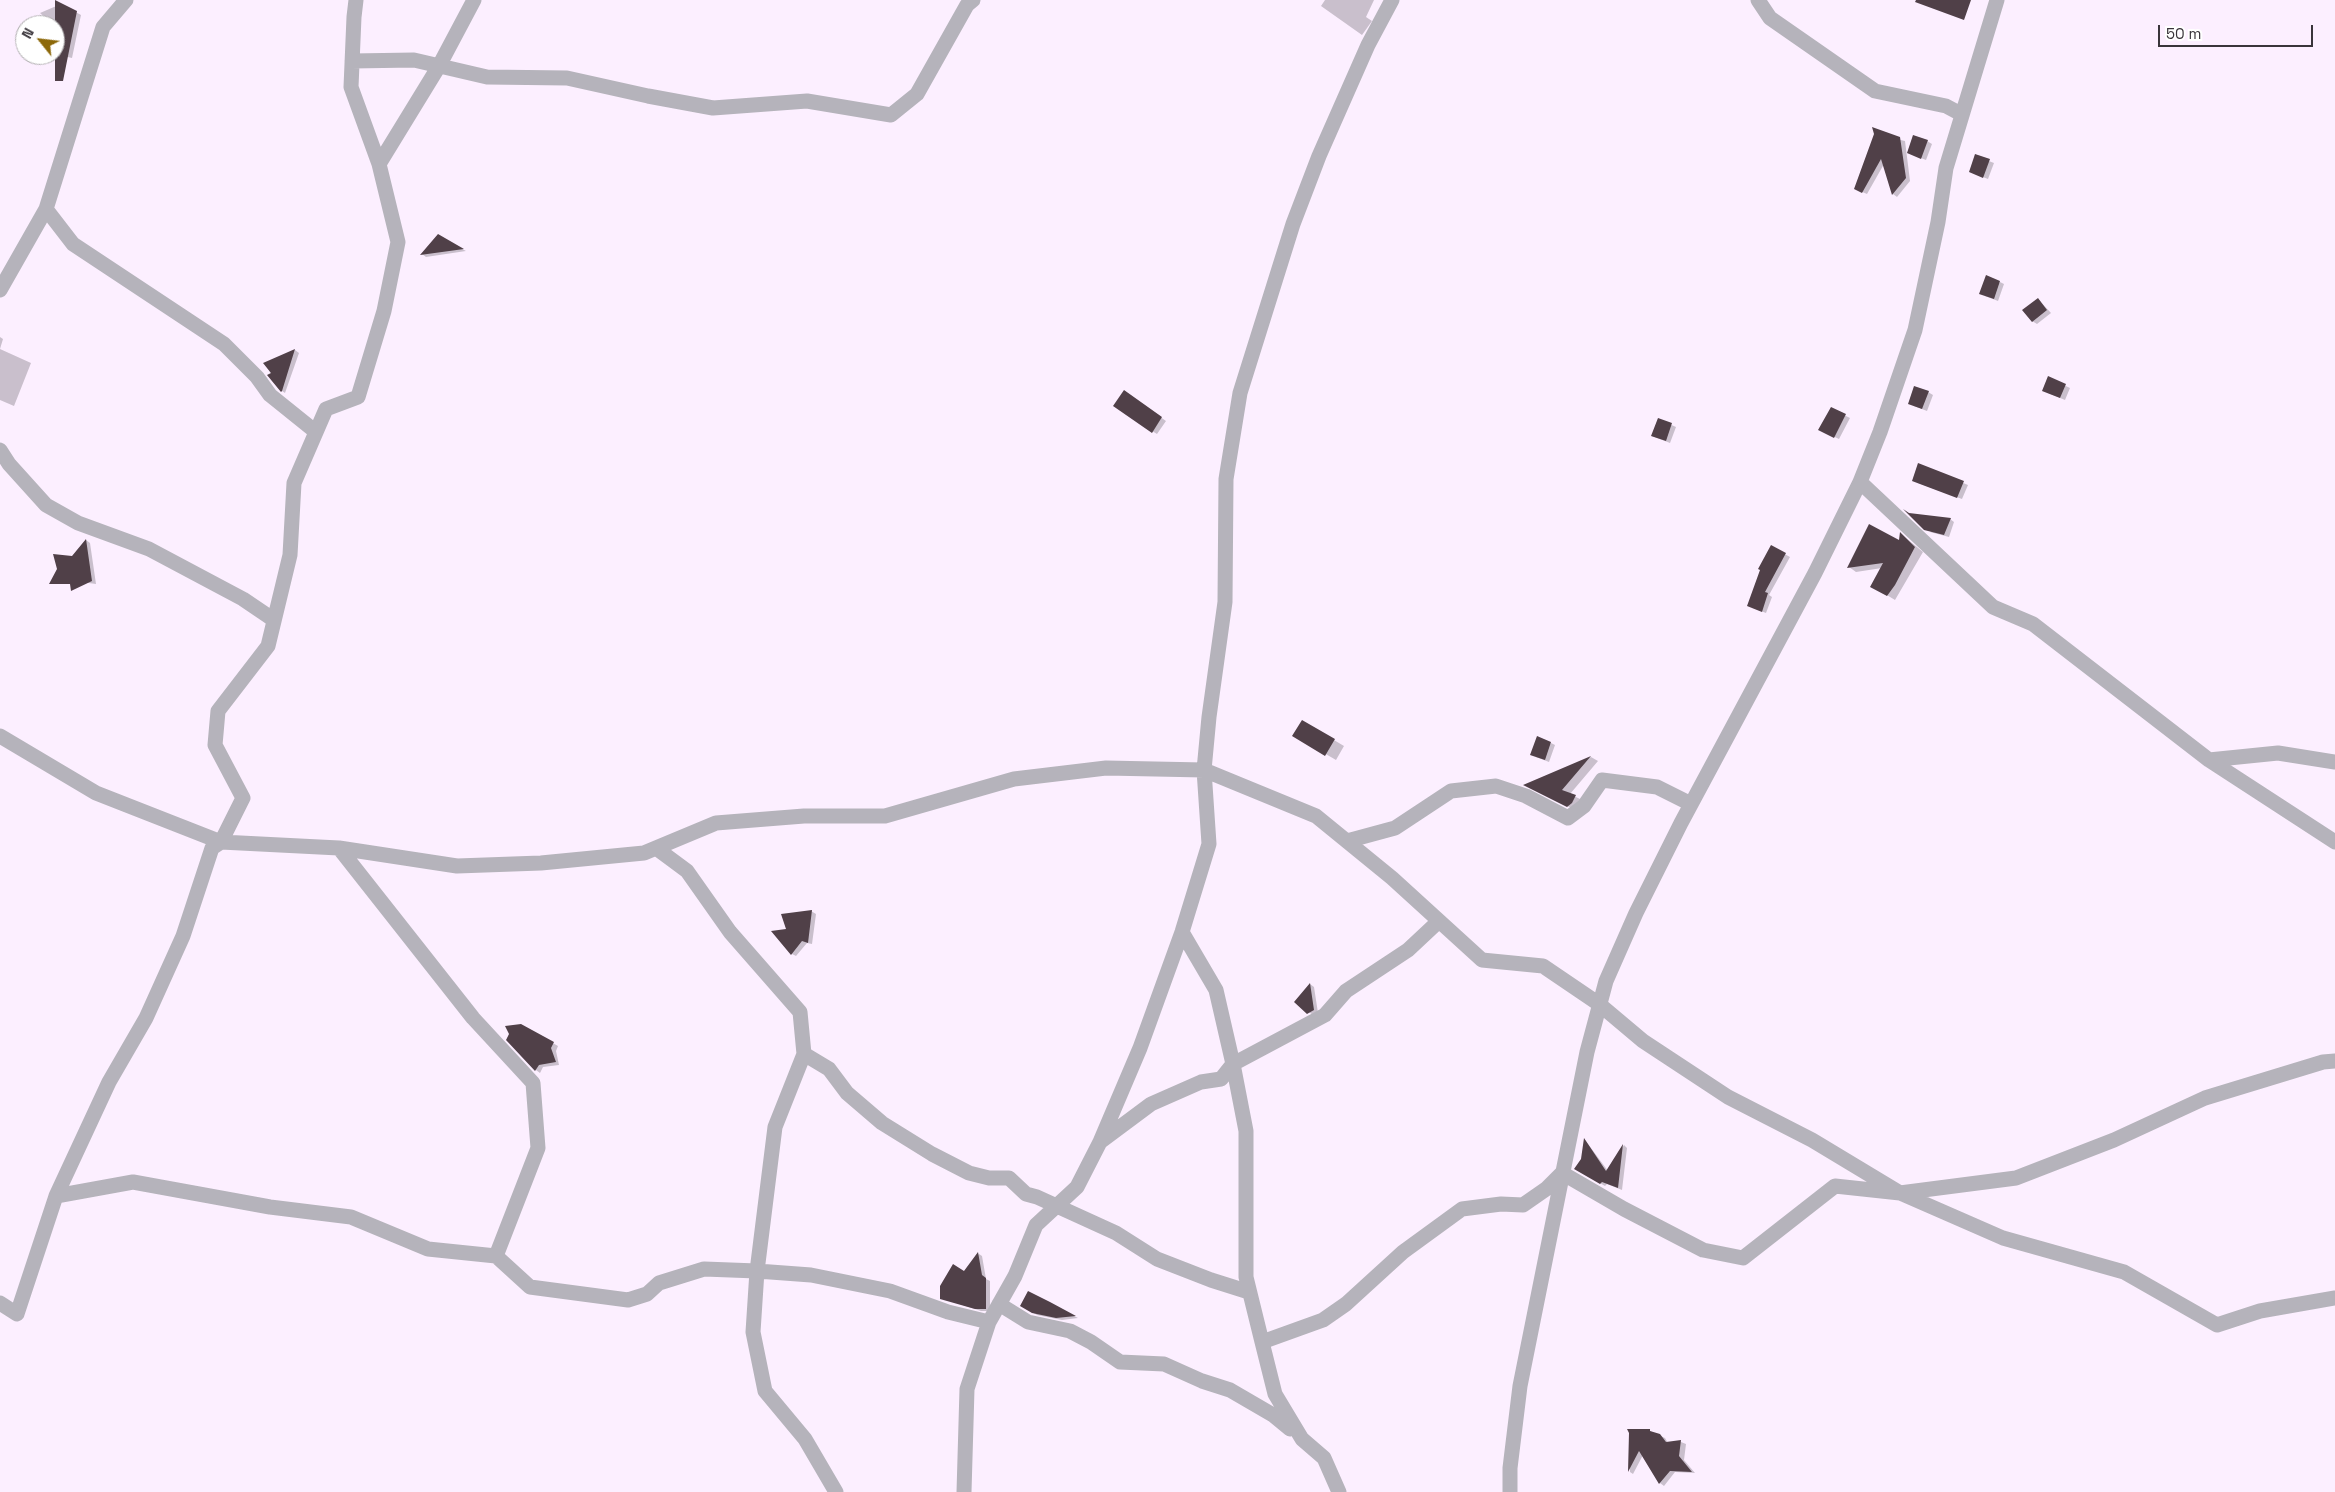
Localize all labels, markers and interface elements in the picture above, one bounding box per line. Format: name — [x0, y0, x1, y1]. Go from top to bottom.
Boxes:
north arrow — [15, 15, 65, 65]
scale bar — [2160, 15, 2315, 47]
text: 50 m — [2166, 24, 2201, 43]
text: N — [18, 25, 38, 42]

